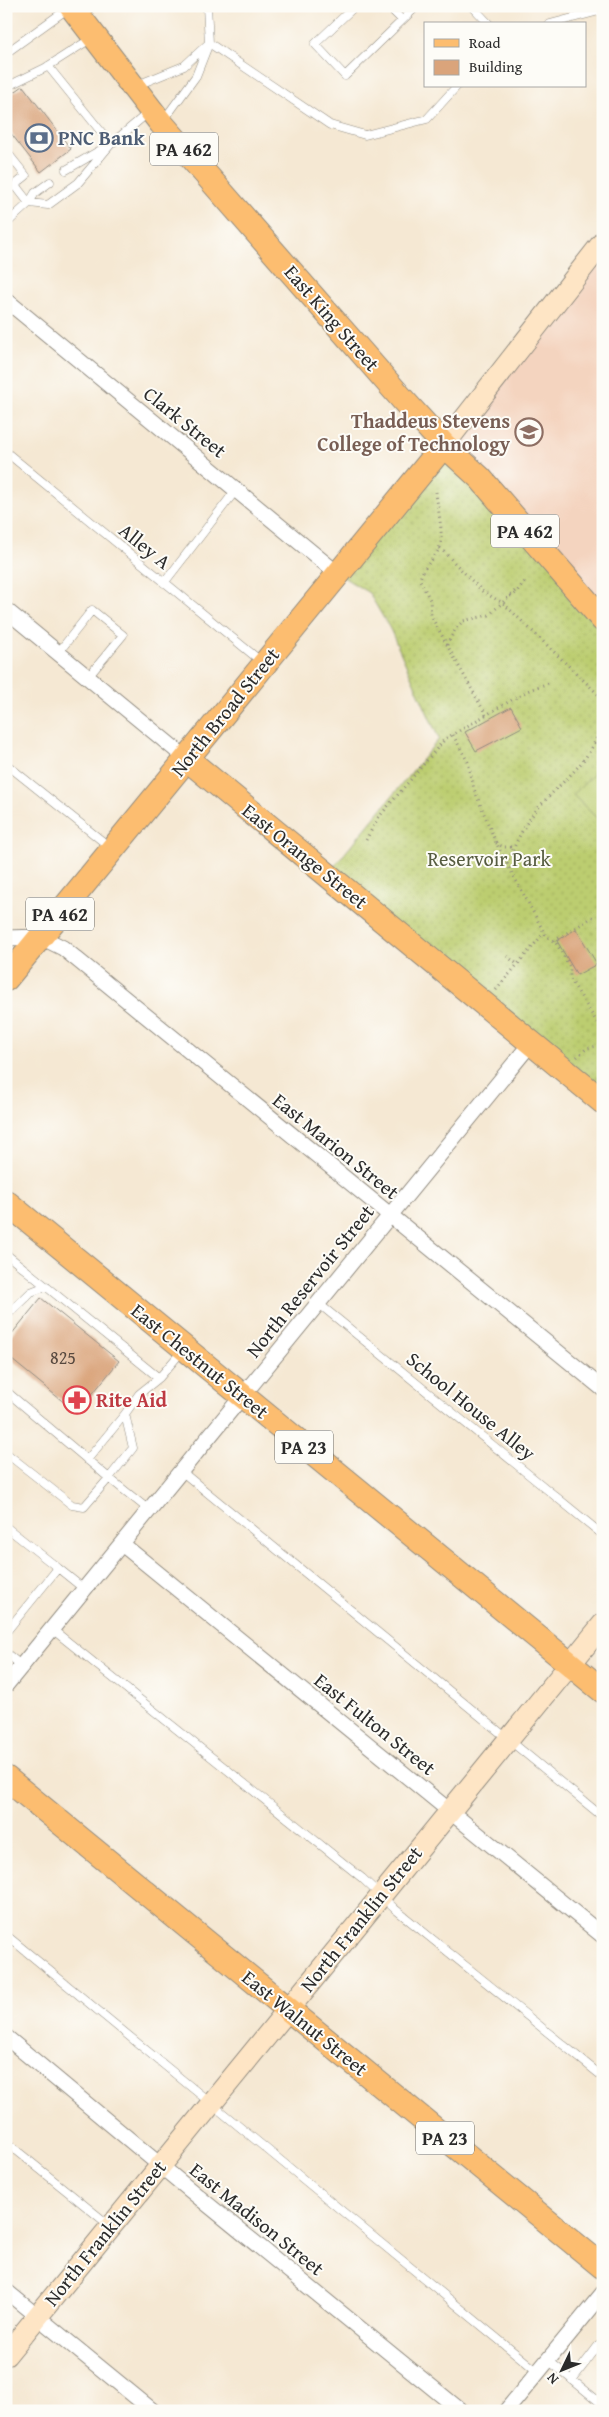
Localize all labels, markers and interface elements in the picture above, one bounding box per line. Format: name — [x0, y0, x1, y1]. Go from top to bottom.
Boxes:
legend — [424, 22, 586, 88]
text: Road — [469, 32, 500, 53]
text: Building — [469, 56, 523, 77]
bank icon: PNC Bank — [24, 123, 54, 153]
place label: PNC Bank — [58, 123, 145, 152]
road number: PA 462 — [150, 132, 218, 166]
street label: East King Street — [278, 258, 387, 377]
street label: Clark Street — [138, 379, 233, 464]
place label: Thaddeus Stevens College of Technology — [317, 406, 511, 458]
school or university icon: Thaddeus Stevens College of Technology — [514, 417, 544, 447]
road number: PA 462 — [491, 514, 559, 548]
street label: Alley A — [113, 516, 177, 576]
street label: North Broad Street — [163, 641, 286, 783]
street label: East Orange Street — [236, 796, 374, 915]
park label: Reservoir Park — [427, 844, 551, 873]
road number: PA 462 — [26, 898, 94, 931]
street label: East Marion Street — [267, 1086, 406, 1206]
street label: North Reservoir Street — [239, 1198, 380, 1363]
street label: East Chestnut Street — [125, 1296, 275, 1425]
house number: 825 — [50, 1344, 76, 1371]
street label: School House Alley — [401, 1344, 542, 1467]
pharmacy icon: Rite Aid — [62, 1385, 92, 1415]
place label: Rite Aid — [96, 1385, 167, 1414]
road number: PA 23 — [275, 1430, 333, 1464]
street label: East Fulton Street — [308, 1666, 442, 1782]
street label: North Franklin Street — [293, 1839, 429, 1998]
street label: East Walnut Street — [236, 1963, 374, 2082]
road number: PA 23 — [416, 2122, 474, 2154]
street label: North Franklin Street — [37, 2153, 173, 2312]
street label: East Madison Street — [184, 2155, 331, 2282]
north arrow — [536, 2344, 586, 2394]
text: N — [542, 2368, 563, 2389]

